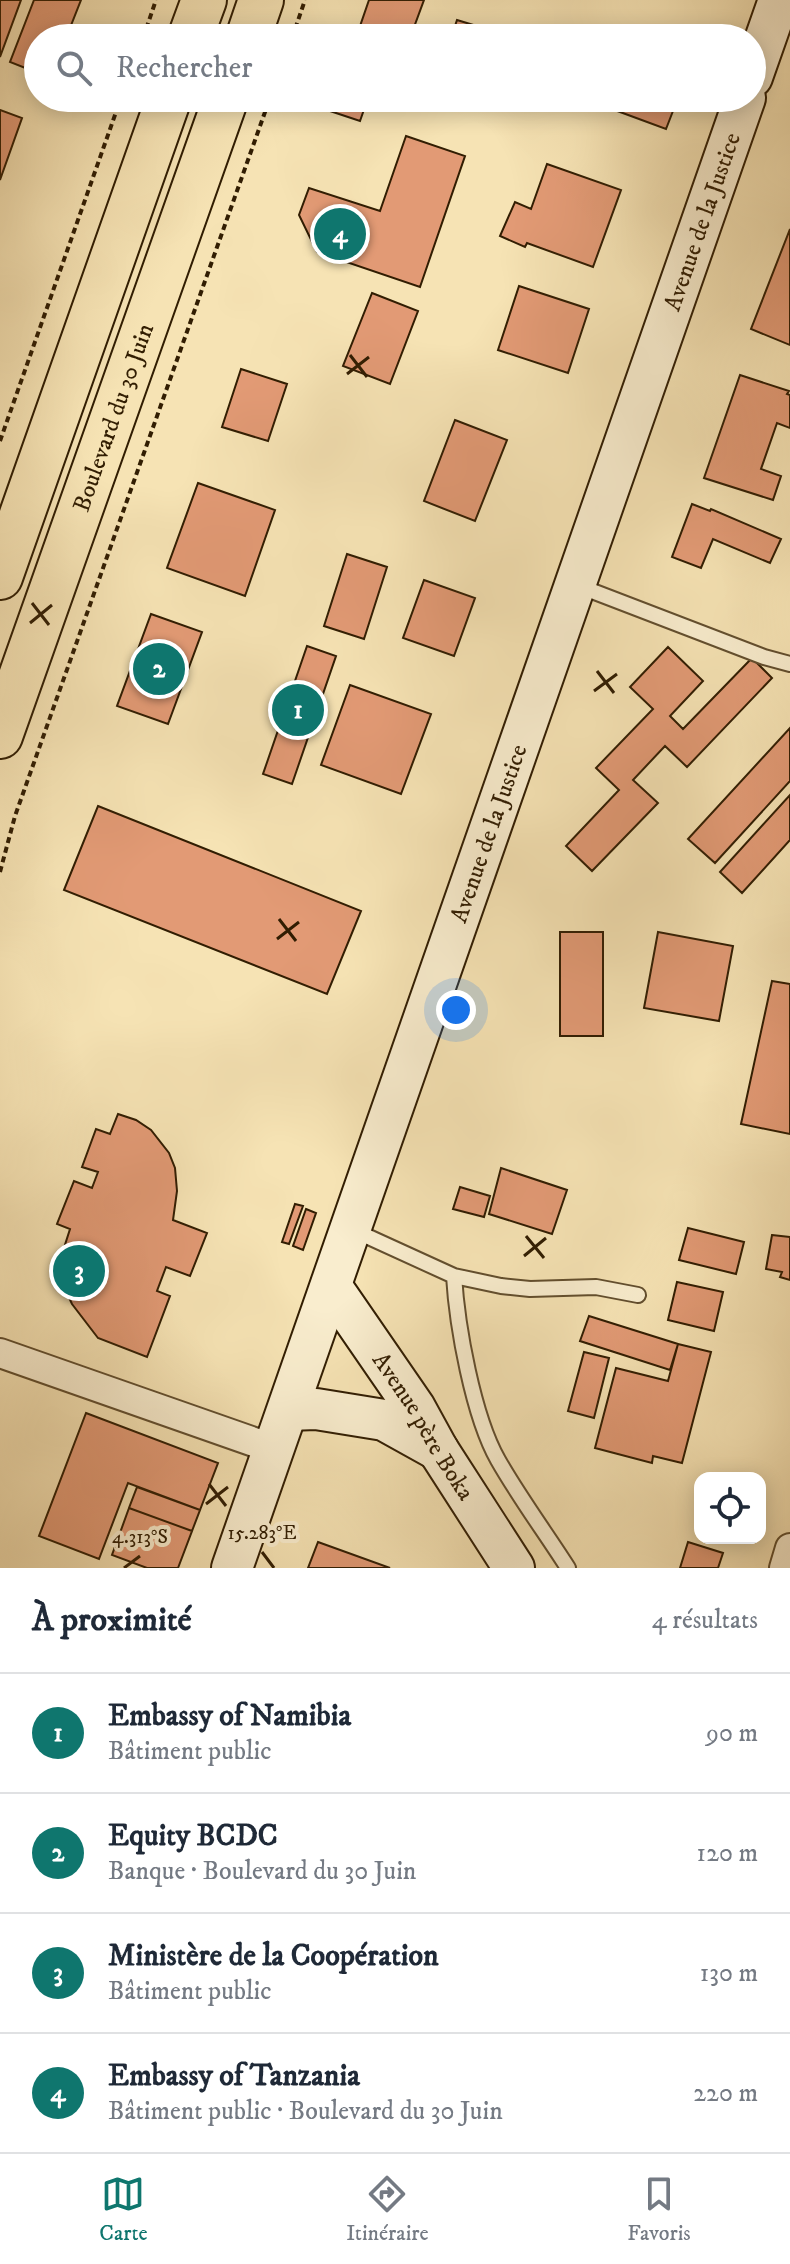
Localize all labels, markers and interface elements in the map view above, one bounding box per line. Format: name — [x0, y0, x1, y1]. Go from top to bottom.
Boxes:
search box — [24, 24, 766, 112]
icon: search — [52, 46, 96, 90]
text: Rechercher — [116, 50, 252, 87]
street label: Avenue de la Justice — [658, 129, 748, 315]
pin: 4 — [314, 204, 366, 264]
street label: Boulevard du 30 Juin — [67, 319, 161, 516]
pin: 2 — [133, 639, 185, 699]
pin: 1 — [272, 680, 324, 740]
street label: Avenue de la Justice — [444, 741, 534, 927]
your location — [436, 990, 476, 1030]
pin: 3 — [53, 1241, 105, 1301]
street label: Avenue père Boka — [365, 1347, 481, 1507]
map controls — [694, 1472, 766, 1544]
button: locate — [694, 1472, 766, 1544]
text: 15.283°E — [227, 1521, 297, 1546]
text: 4.313°S — [112, 1525, 168, 1550]
text: À proximité — [32, 1599, 192, 1641]
text: 4 résultats — [652, 1604, 758, 1637]
text: Embassy of Namibia — [108, 1698, 351, 1735]
text: 1 — [53, 1717, 63, 1750]
text: 90 m — [706, 1717, 758, 1750]
text: Bâtiment public — [108, 1735, 271, 1768]
text: Equity BCDC — [108, 1818, 278, 1855]
text: 2 — [52, 1837, 64, 1870]
text: 120 m — [697, 1837, 758, 1870]
text: Banque · Boulevard du 30 Juin — [108, 1855, 416, 1888]
text: Ministère de la Coopération — [108, 1938, 439, 1975]
text: 3 — [53, 1957, 63, 1990]
text: 130 m — [700, 1957, 758, 1990]
text: Bâtiment public — [108, 1975, 271, 2008]
text: Embassy of Tanzania — [108, 2058, 360, 2095]
text: 4 — [51, 2077, 65, 2110]
text: 220 m — [693, 2077, 758, 2110]
text: Bâtiment public · Boulevard du 30 Juin — [108, 2095, 503, 2128]
tab: Carte — [99, 2172, 148, 2247]
tab: Itinéraire — [346, 2172, 429, 2247]
tab: Favoris — [627, 2172, 691, 2247]

